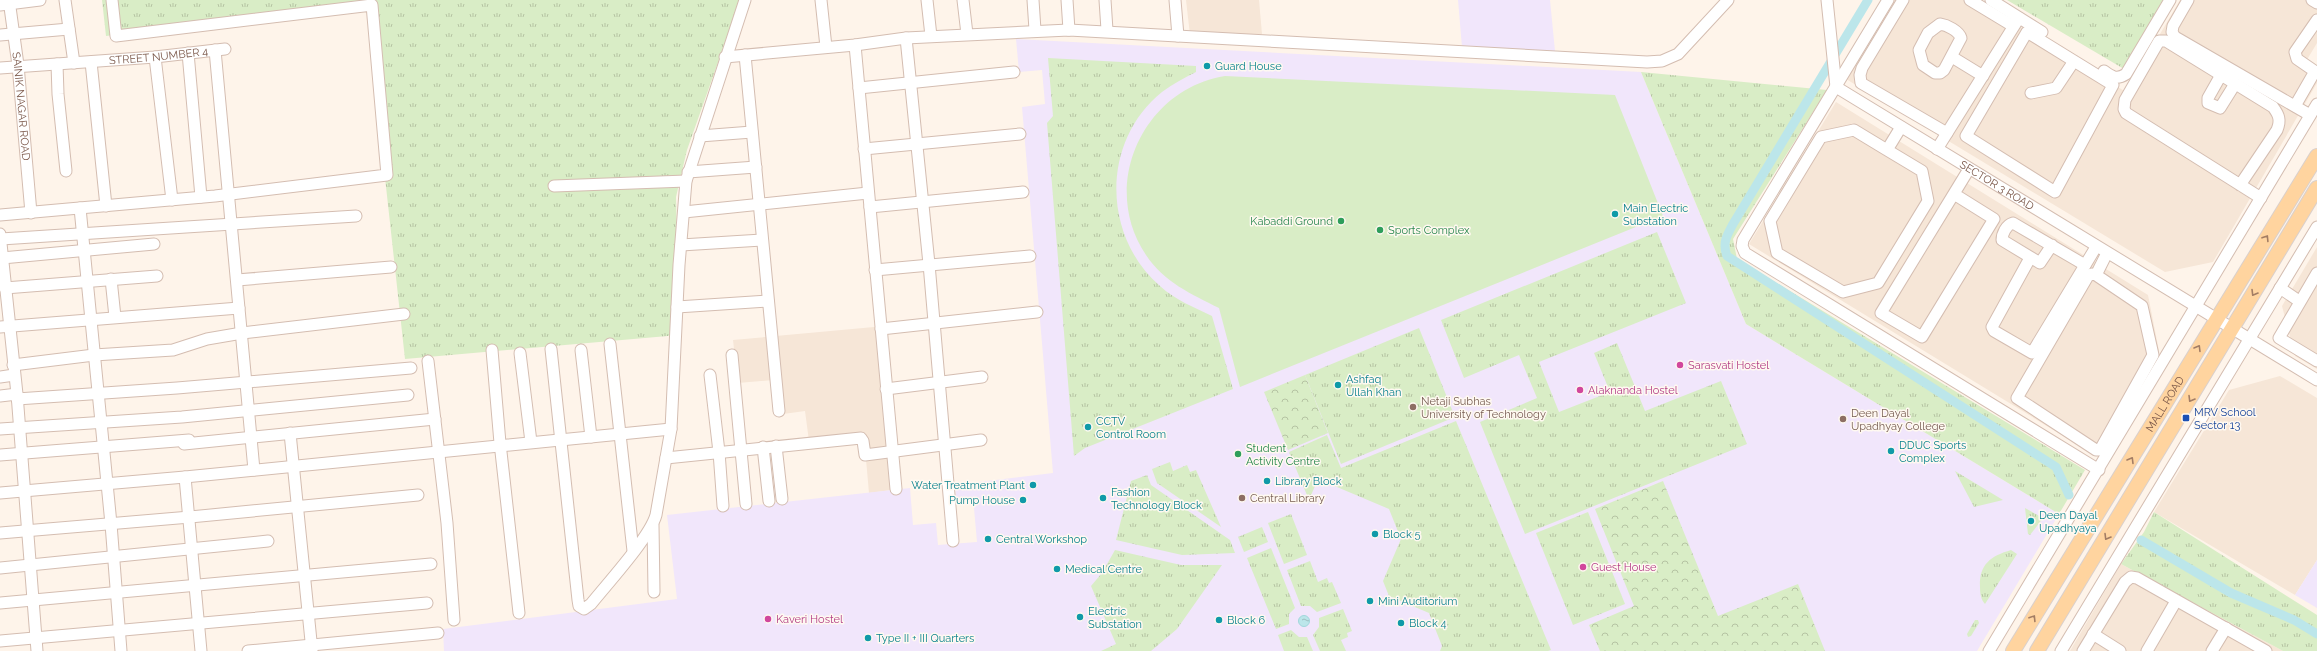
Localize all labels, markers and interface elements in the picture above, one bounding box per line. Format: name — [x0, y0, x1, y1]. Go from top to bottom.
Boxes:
street label: STREET NUMBER 4 — [108, 45, 209, 67]
street label: SAINIK NAGAR ROAD — [9, 51, 32, 161]
place label: Guard House — [1215, 60, 1282, 73]
marker: Guard House — [1202, 61, 1212, 71]
street label: SECTOR 3 ROAD — [1957, 158, 2036, 213]
place label: Main Electric Substation — [1623, 202, 1688, 228]
marker: Main Electric Substation — [1610, 209, 1620, 219]
place label: Kabaddi Ground — [1250, 215, 1333, 228]
marker: Kabaddi Ground — [1336, 216, 1346, 226]
place label: Sports Complex — [1388, 224, 1470, 237]
marker: Sports Complex — [1375, 225, 1385, 235]
one-way arrow — [2261, 235, 2269, 242]
one-way arrow — [2251, 289, 2259, 296]
one-way arrow — [2193, 345, 2200, 352]
place label: Sarasvati Hostel — [1688, 359, 1769, 372]
marker: Sarasvati Hostel — [1675, 360, 1685, 370]
place label: Ashfaq Ullah Khan — [1346, 373, 1401, 399]
street label: MALL ROAD — [2143, 374, 2187, 434]
marker: Ashfaq Ullah Khan — [1333, 380, 1343, 390]
place label: Alaknanda Hostel — [1588, 384, 1678, 397]
marker: Alaknanda Hostel — [1575, 385, 1585, 395]
place label: Netaji Subhas University of Technology — [1421, 395, 1546, 421]
one-way arrow — [2188, 395, 2195, 402]
marker: Netaji Subhas University of Technology — [1408, 402, 1418, 412]
place label: MRV School Sector 13 — [2194, 406, 2256, 432]
place label: Deen Dayal Upadhyay College — [1851, 407, 1946, 433]
marker: MRV School Sector 13 — [2181, 413, 2191, 423]
marker: Deen Dayal Upadhyay College — [1838, 414, 1848, 424]
place label: CCTV Control Room — [1096, 415, 1166, 441]
marker: CCTV Control Room — [1083, 422, 1093, 432]
place label: DDUC Sports Complex — [1899, 439, 1966, 465]
place label: Student Activity Centre — [1246, 442, 1321, 468]
marker: DDUC Sports Complex — [1886, 446, 1896, 456]
marker: Student Activity Centre — [1233, 449, 1243, 459]
one-way arrow — [2126, 457, 2133, 464]
place label: Library Block — [1275, 475, 1342, 488]
marker: Library Block — [1262, 476, 1272, 486]
place label: Water Treatment Plant — [911, 479, 1025, 492]
marker: Water Treatment Plant — [1028, 480, 1038, 490]
place label: Fashion Technology Block — [1111, 486, 1202, 512]
place label: Central Library — [1250, 492, 1325, 505]
marker: Fashion Technology Block — [1098, 493, 1108, 503]
marker: Central Library — [1237, 493, 1247, 503]
place label: Pump House — [949, 494, 1016, 507]
marker: Pump House — [1018, 495, 1028, 505]
place label: Deen Dayal Upadhyaya — [2039, 509, 2097, 535]
marker: Deen Dayal Upadhyaya — [2026, 516, 2036, 526]
place label: Block 5 — [1383, 528, 1421, 541]
marker: Block 5 — [1370, 529, 1380, 539]
place label: Central Workshop — [996, 533, 1087, 546]
one-way arrow — [2105, 533, 2112, 540]
marker: Central Workshop — [983, 534, 993, 544]
place label: Guest House — [1591, 561, 1657, 574]
marker: Guest House — [1578, 562, 1588, 572]
place label: Medical Centre — [1065, 563, 1142, 576]
marker: Medical Centre — [1052, 564, 1062, 574]
place label: Mini Auditorium — [1378, 595, 1457, 608]
marker: Mini Auditorium — [1365, 596, 1375, 606]
place label: Electric Substation — [1088, 605, 1142, 631]
marker: Electric Substation — [1075, 612, 1085, 622]
place label: Kaveri Hostel — [776, 613, 843, 626]
marker: Kaveri Hostel — [763, 614, 773, 624]
place label: Block 6 — [1227, 614, 1266, 627]
marker: Block 6 — [1214, 615, 1224, 625]
one-way arrow — [2029, 615, 2036, 622]
place label: Block 4 — [1409, 617, 1447, 630]
marker: Block 4 — [1396, 618, 1406, 628]
place label: Type II + III Quarters — [876, 632, 974, 645]
marker: Type II + III Quarters — [863, 633, 873, 643]

